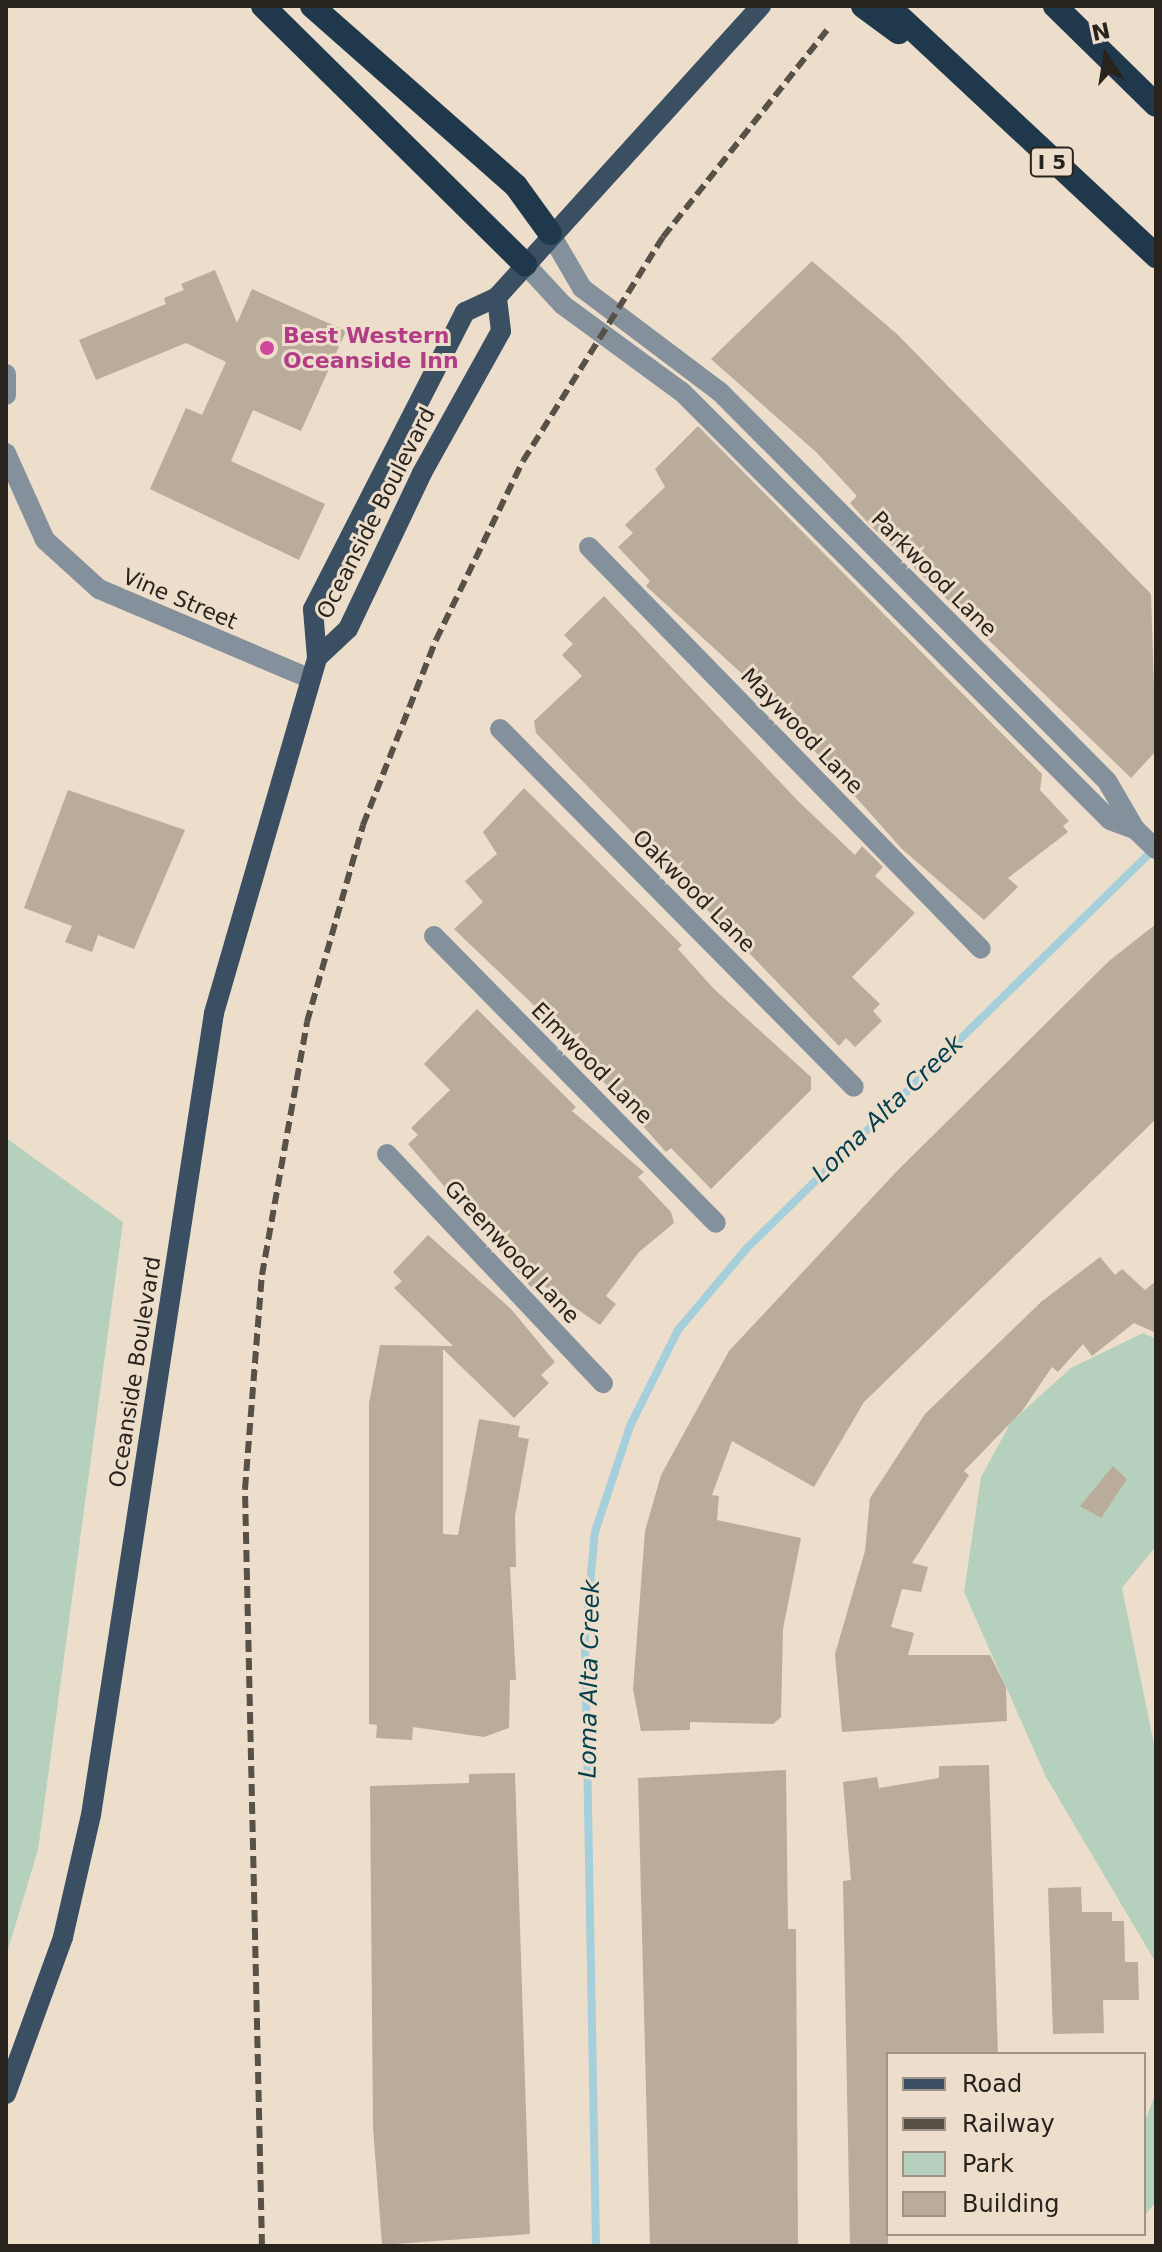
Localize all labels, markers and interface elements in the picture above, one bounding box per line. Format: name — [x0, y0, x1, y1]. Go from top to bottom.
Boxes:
north arrow — [1066, 16, 1146, 96]
text: N — [1089, 18, 1113, 46]
road number: I 5 — [1028, 146, 1076, 178]
place label: Best Western Oceanside Inn — [283, 322, 459, 374]
marker: Best Western Oceanside Inn — [258, 339, 276, 357]
street label: Oceanside Boulevard — [311, 403, 441, 623]
street label: Parkwood Lane — [866, 506, 1002, 642]
street label: Vine Street — [119, 563, 241, 635]
street label: Maywood Lane — [735, 663, 869, 799]
street label: Oakwood Lane — [627, 824, 761, 958]
street label: Elmwood Lane — [526, 997, 658, 1129]
water label: Loma Alta Creek — [807, 1030, 969, 1188]
street label: Greenwood Lane — [439, 1175, 585, 1329]
street label: Oceanside Boulevard — [104, 1255, 166, 1489]
water label: Loma Alta Creek — [574, 1579, 606, 1779]
legend — [886, 2052, 1146, 2236]
text: Road — [962, 2070, 1022, 2098]
text: Railway — [962, 2110, 1055, 2138]
text: Park — [962, 2150, 1014, 2178]
text: Building — [962, 2190, 1059, 2218]

